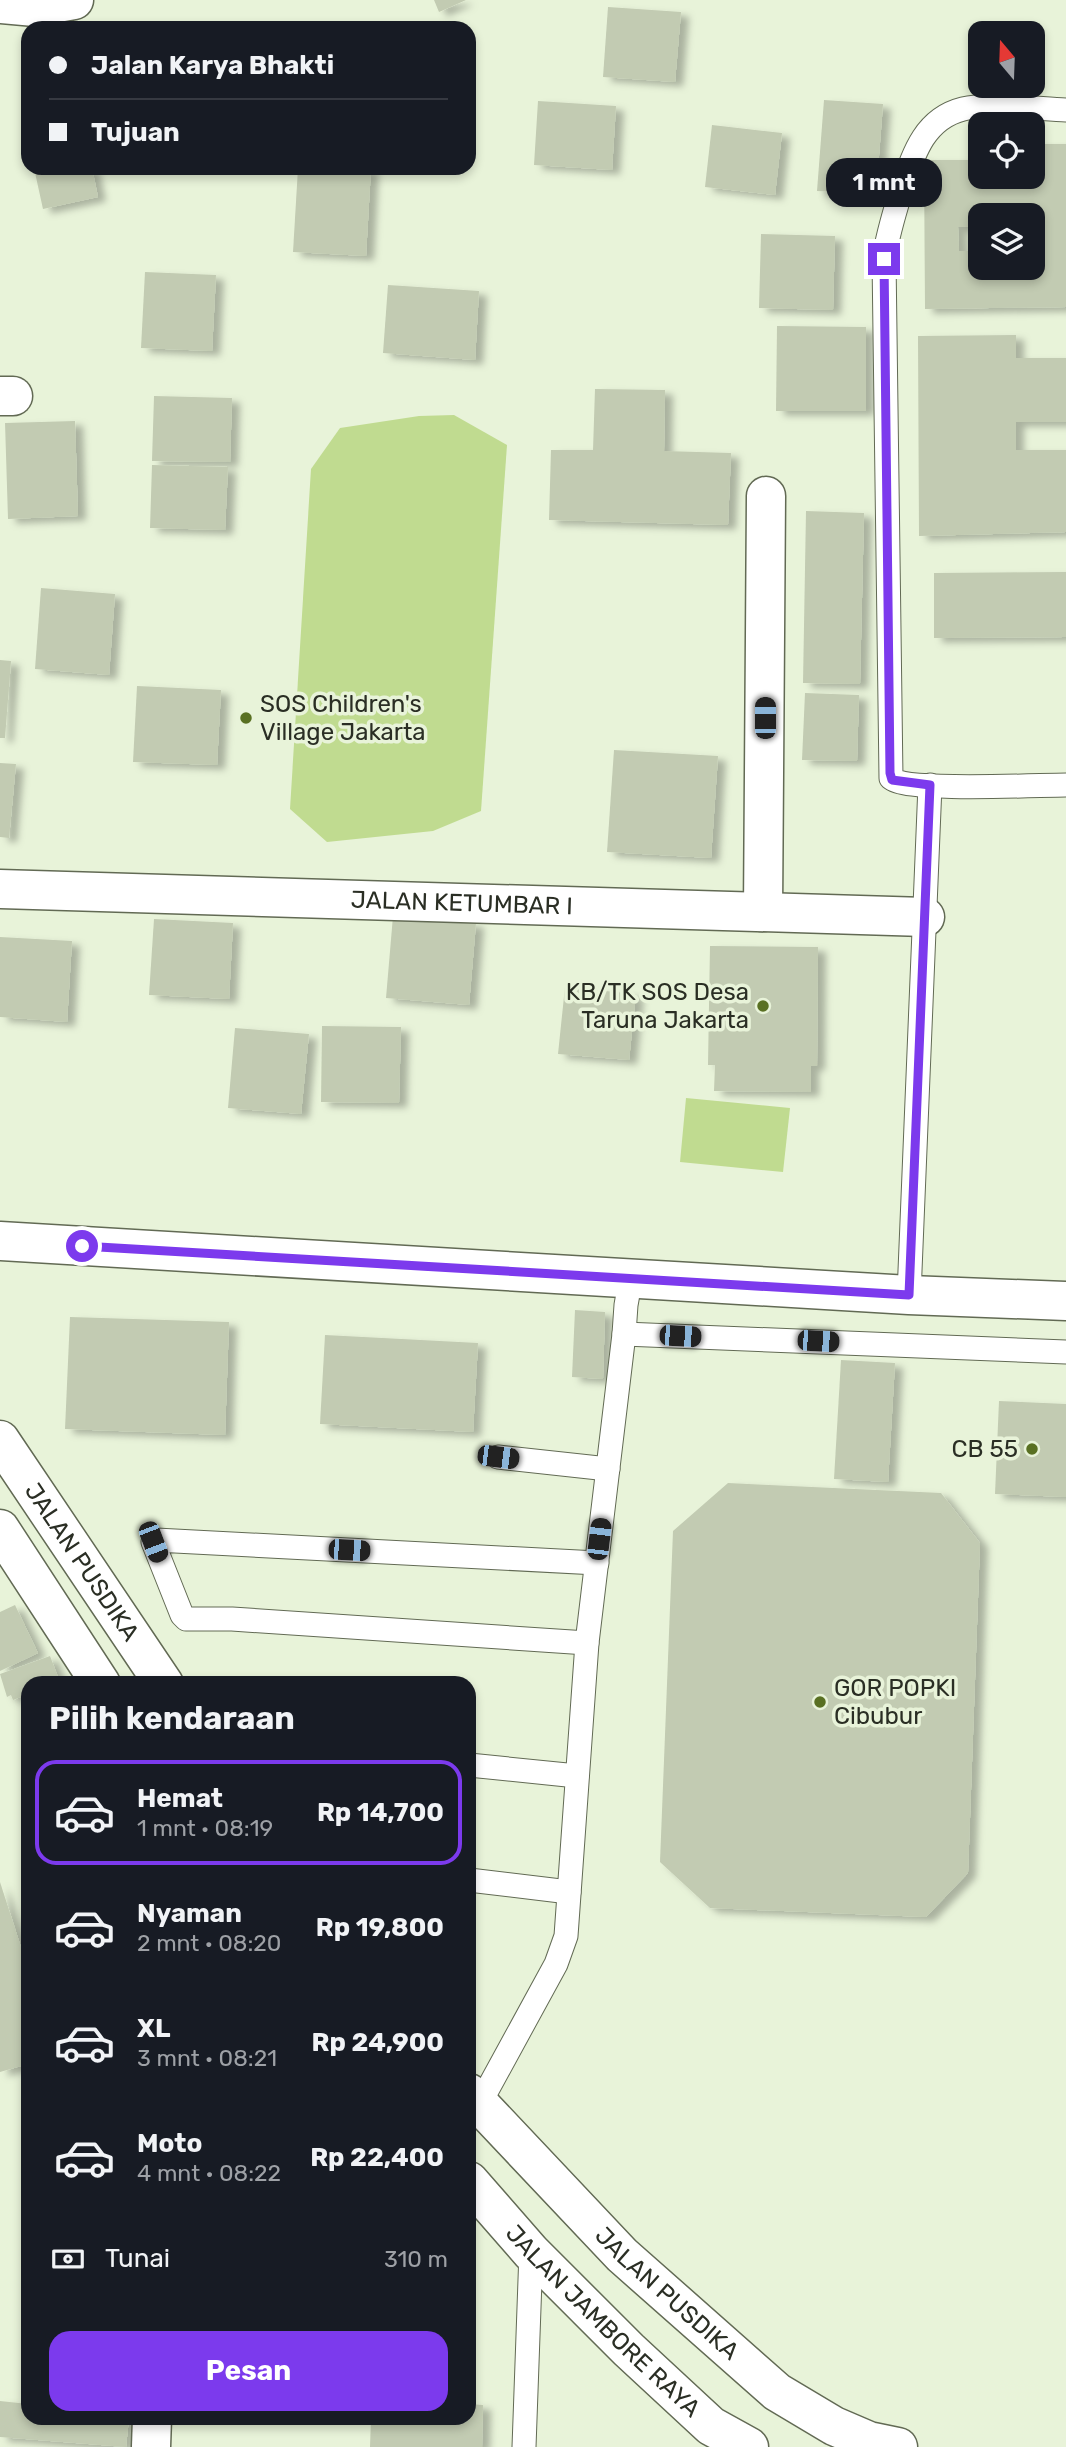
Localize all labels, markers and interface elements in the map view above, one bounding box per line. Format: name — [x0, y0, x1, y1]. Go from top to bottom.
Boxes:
north arrow — [968, 21, 1045, 98]
map controls — [968, 21, 1045, 280]
text: Jalan Karya Bhakti — [91, 50, 334, 81]
button: locate — [968, 112, 1045, 189]
text: Tujuan — [91, 117, 180, 148]
callout: 1 mnt — [826, 158, 942, 206]
text: 1 mnt — [853, 168, 915, 196]
button: layers — [968, 203, 1045, 280]
route end — [868, 243, 900, 275]
place label: SOS Children's Village Jakarta — [260, 690, 426, 746]
car — [755, 697, 776, 739]
marker: SOS Children's Village Jakarta — [238, 710, 254, 726]
street label: JALAN KETUMBAR I — [350, 886, 573, 920]
place label: KB/TK SOS Desa Taruna Jakarta — [566, 978, 749, 1034]
marker: KB/TK SOS Desa Taruna Jakarta — [755, 998, 771, 1014]
route start — [66, 1230, 98, 1262]
car — [659, 1324, 702, 1348]
car — [797, 1329, 840, 1353]
place label: CB 55 — [952, 1435, 1018, 1463]
marker: CB 55 — [1024, 1441, 1040, 1457]
car — [476, 1444, 521, 1470]
street label: JALAN PUSDIKA — [19, 1478, 145, 1646]
car — [587, 1517, 612, 1561]
car — [136, 1519, 171, 1565]
car — [328, 1538, 371, 1562]
place label: GOR POPKI Cibubur — [834, 1674, 956, 1730]
marker: GOR POPKI Cibubur — [812, 1694, 828, 1710]
text: Pilih kendaraan — [49, 1699, 295, 1737]
icon: car — [53, 1781, 116, 1844]
text: Hemat — [137, 1783, 223, 1814]
text: Rp 14,700 — [317, 1797, 444, 1828]
text: 1 mnt · 08:19 — [137, 1814, 273, 1842]
icon: car — [53, 1896, 116, 1959]
text: Nyaman — [137, 1898, 242, 1929]
text: Rp 19,800 — [316, 1912, 444, 1943]
text: 2 mnt · 08:20 — [137, 1929, 281, 1957]
icon: car — [53, 2011, 116, 2074]
text: XL — [137, 2013, 170, 2044]
text: Rp 24,900 — [312, 2027, 444, 2058]
text: 3 mnt · 08:21 — [137, 2044, 277, 2072]
icon: car — [53, 2126, 116, 2189]
text: Moto — [137, 2128, 202, 2159]
text: Rp 22,400 — [310, 2142, 444, 2173]
text: 4 mnt · 08:22 — [137, 2159, 281, 2187]
street label: JALAN JAMBORE RAYA — [500, 2219, 706, 2423]
street label: JALAN PUSDIKA — [589, 2222, 745, 2366]
icon: cash — [49, 2240, 87, 2278]
text: Tunai — [105, 2243, 170, 2274]
text: 310 m — [384, 2245, 448, 2273]
button: Pesan — [49, 2331, 448, 2411]

